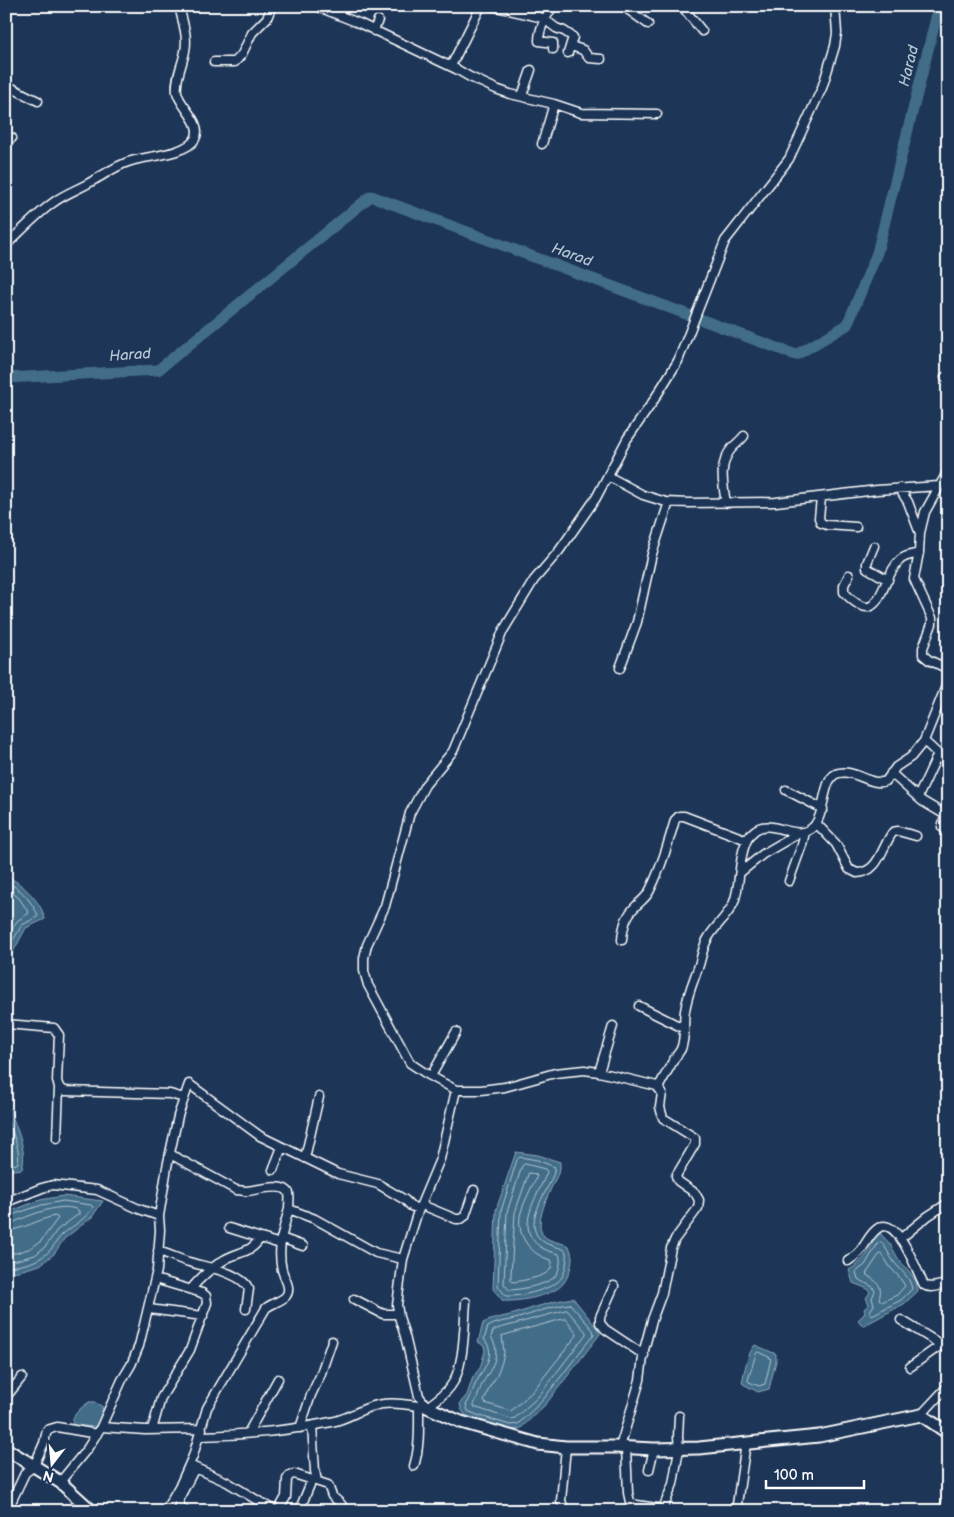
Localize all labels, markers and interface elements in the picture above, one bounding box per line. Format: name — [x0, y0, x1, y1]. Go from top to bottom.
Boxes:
water label: Harad — [895, 43, 923, 89]
water label: Harad — [549, 239, 595, 271]
water label: Harad — [108, 344, 152, 366]
north arrow — [28, 1440, 78, 1490]
scale bar — [766, 1457, 864, 1489]
text: N — [41, 1466, 56, 1486]
text: 100 m — [774, 1466, 814, 1485]

